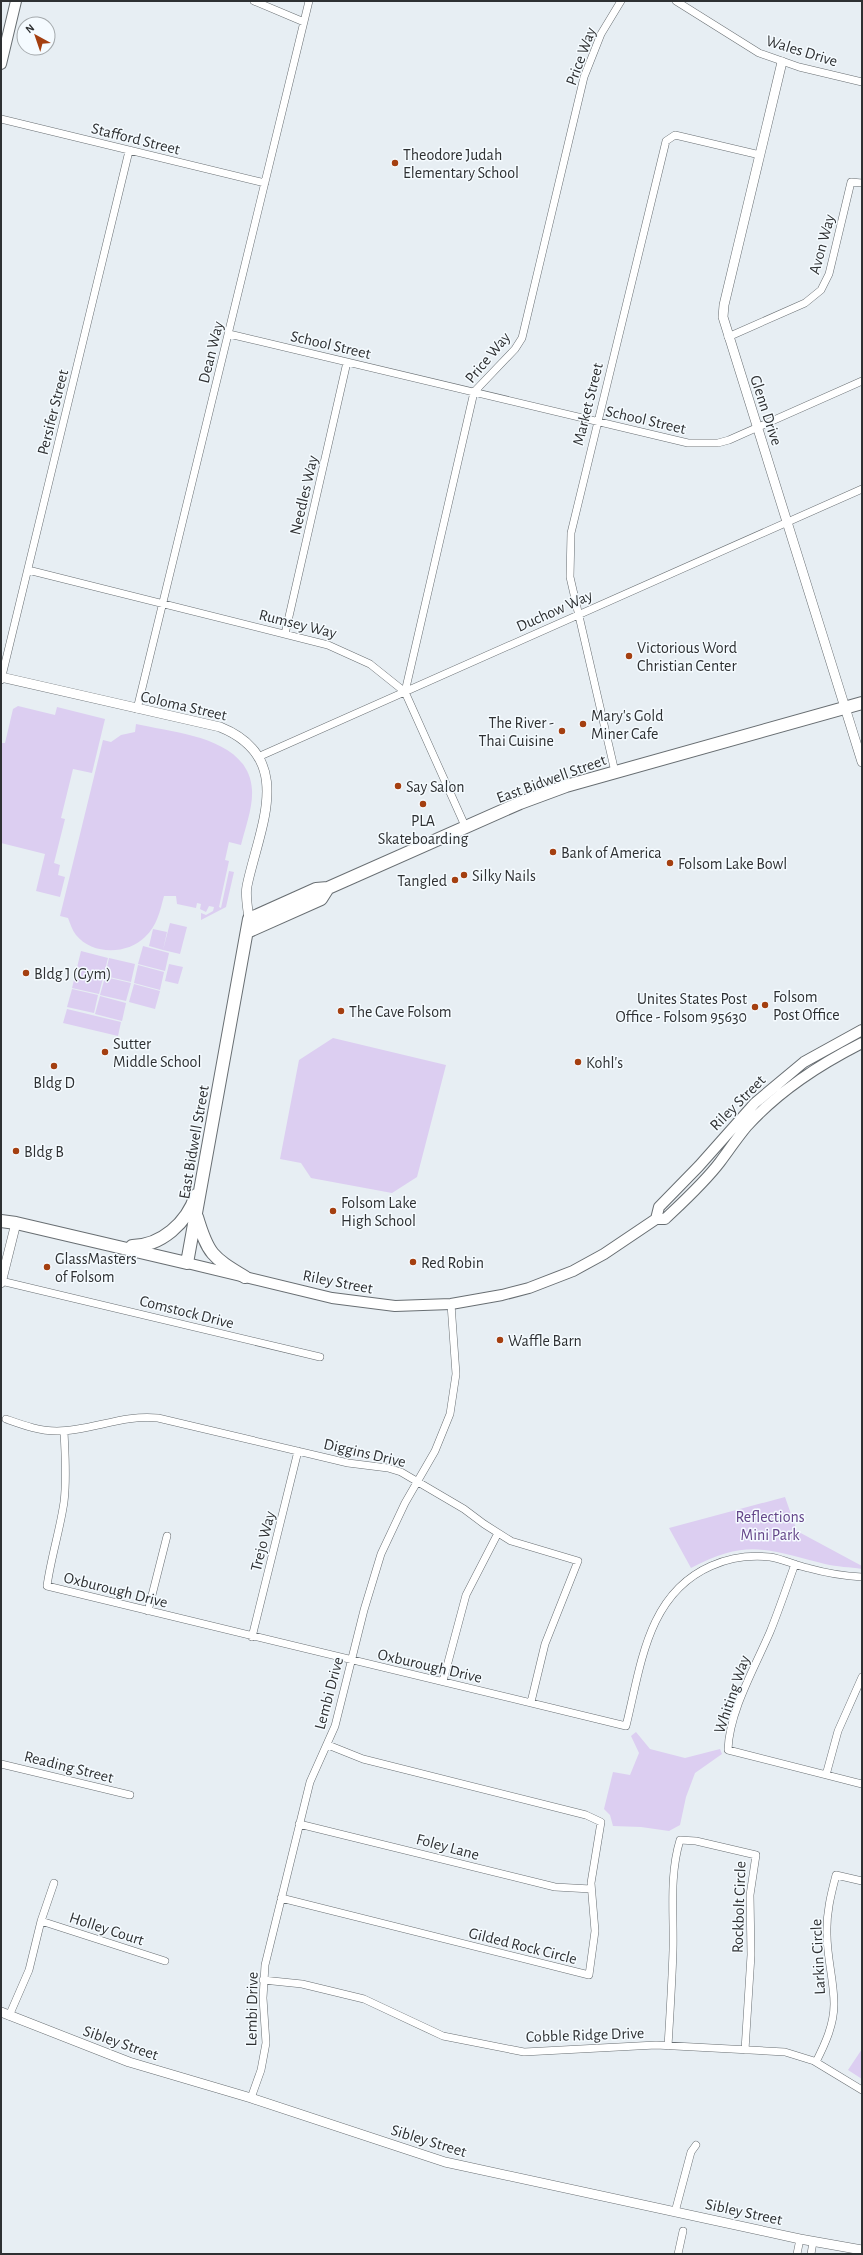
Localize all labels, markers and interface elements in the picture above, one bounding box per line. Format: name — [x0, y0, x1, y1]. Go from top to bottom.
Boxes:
north arrow — [16, 16, 56, 56]
text: N — [23, 22, 36, 35]
street label: Price Way — [563, 25, 600, 88]
street label: Wales Drive — [764, 32, 839, 69]
street label: Stafford Street — [90, 120, 182, 158]
place label: Theodore Judah Elementary School — [403, 147, 519, 182]
marker: Theodore Judah Elementary School — [390, 158, 400, 168]
street label: Avon Way — [806, 212, 839, 276]
street label: Dean Way — [196, 319, 227, 385]
street label: School Street — [289, 328, 372, 362]
street label: Price Way — [462, 329, 514, 387]
street label: Market Street — [570, 361, 606, 447]
street label: Persifer Street — [35, 368, 71, 457]
street label: Glenn Drive — [747, 373, 785, 448]
street label: School Street — [604, 403, 687, 437]
street label: Needles Way — [287, 454, 322, 537]
street label: Duchow Way — [514, 587, 595, 636]
street label: Rumsey Way — [257, 607, 338, 642]
place label: Victorious Word Christian Center — [637, 640, 737, 674]
marker: Victorious Word Christian Center — [624, 651, 634, 661]
street label: Coloma Street — [139, 688, 228, 724]
place label: Mary's Gold Miner Cafe — [591, 708, 663, 742]
place label: The River - Thai Cuisine — [479, 715, 554, 749]
marker: Mary's Gold Miner Cafe — [578, 719, 588, 729]
marker: The River - Thai Cuisine — [557, 726, 567, 736]
street label: East Bidwell Street — [494, 752, 608, 806]
place label: Say Salon — [406, 779, 464, 796]
marker: Say Salon — [393, 781, 403, 791]
marker: PLA Skateboarding — [418, 799, 428, 809]
place label: PLA Skateboarding — [378, 813, 469, 847]
place label: Bank of America — [561, 845, 662, 861]
marker: Bank of America — [548, 847, 558, 857]
place label: Folsom Lake Bowl — [678, 856, 787, 872]
marker: Folsom Lake Bowl — [665, 858, 675, 868]
place label: Silky Nails — [472, 868, 536, 885]
marker: Silky Nails — [459, 870, 469, 880]
place label: Tangled — [397, 873, 447, 889]
marker: Tangled — [450, 875, 460, 885]
place label: Bldg J (Gym) — [34, 966, 111, 983]
marker: Bldg J (Gym) — [21, 968, 31, 978]
place label: Folsom Post Office — [773, 989, 840, 1023]
place label: Unites States Post Office - Folsom 95630 — [615, 991, 747, 1025]
marker: Folsom Post Office — [760, 1000, 770, 1010]
marker: Unites States Post Office - Folsom 95630 — [750, 1002, 760, 1012]
place label: The Cave Folsom — [349, 1004, 452, 1020]
marker: The Cave Folsom — [336, 1006, 346, 1016]
place label: Sutter Middle School — [113, 1036, 201, 1070]
marker: Sutter Middle School — [100, 1047, 110, 1057]
place label: Kohl's — [586, 1055, 623, 1071]
marker: Kohl's — [573, 1057, 583, 1067]
marker: Bldg D — [49, 1061, 59, 1071]
street label: Riley Street — [707, 1072, 769, 1134]
place label: Bldg D — [33, 1075, 75, 1091]
street label: East Bidwell Street — [176, 1084, 212, 1200]
place label: Bldg B — [24, 1144, 64, 1160]
marker: Bldg B — [11, 1146, 21, 1156]
place label: Folsom Lake High School — [341, 1195, 417, 1229]
marker: Folsom Lake High School — [328, 1206, 338, 1216]
place label: GlassMasters of Folsom — [55, 1251, 137, 1285]
place label: Red Robin — [421, 1255, 484, 1271]
marker: Red Robin — [408, 1257, 418, 1267]
marker: GlassMasters of Folsom — [42, 1262, 52, 1272]
street label: Riley Street — [301, 1267, 374, 1298]
street label: Comstock Drive — [138, 1293, 236, 1331]
place label: Waffle Barn — [508, 1333, 582, 1349]
marker: Waffle Barn — [495, 1335, 505, 1345]
street label: Diggins Drive — [322, 1436, 407, 1470]
street label: Trejo Way — [248, 1509, 279, 1573]
park label: Reflections Mini Park — [735, 1509, 805, 1543]
street label: Oxburough Drive — [62, 1569, 169, 1611]
street label: Oxburough Drive — [376, 1646, 483, 1686]
street label: Whiting Way — [711, 1653, 754, 1736]
street label: Lembi Drive — [312, 1655, 346, 1731]
street label: Reading Street — [22, 1748, 115, 1786]
street label: Foley Lane — [414, 1831, 481, 1864]
street label: Rockbolt Circle — [729, 1861, 749, 1953]
street label: Holley Court — [67, 1909, 146, 1949]
street label: Larkin Circle — [808, 1919, 828, 1995]
street label: Gilded Rock Circle — [467, 1925, 579, 1967]
street label: Lembi Drive — [243, 1972, 261, 2046]
street label: Sibley Street — [81, 2023, 160, 2064]
street label: Cobble Ridge Drive — [526, 2025, 644, 2045]
street label: Sibley Street — [389, 2122, 468, 2161]
street label: Sibley Street — [704, 2196, 784, 2229]

